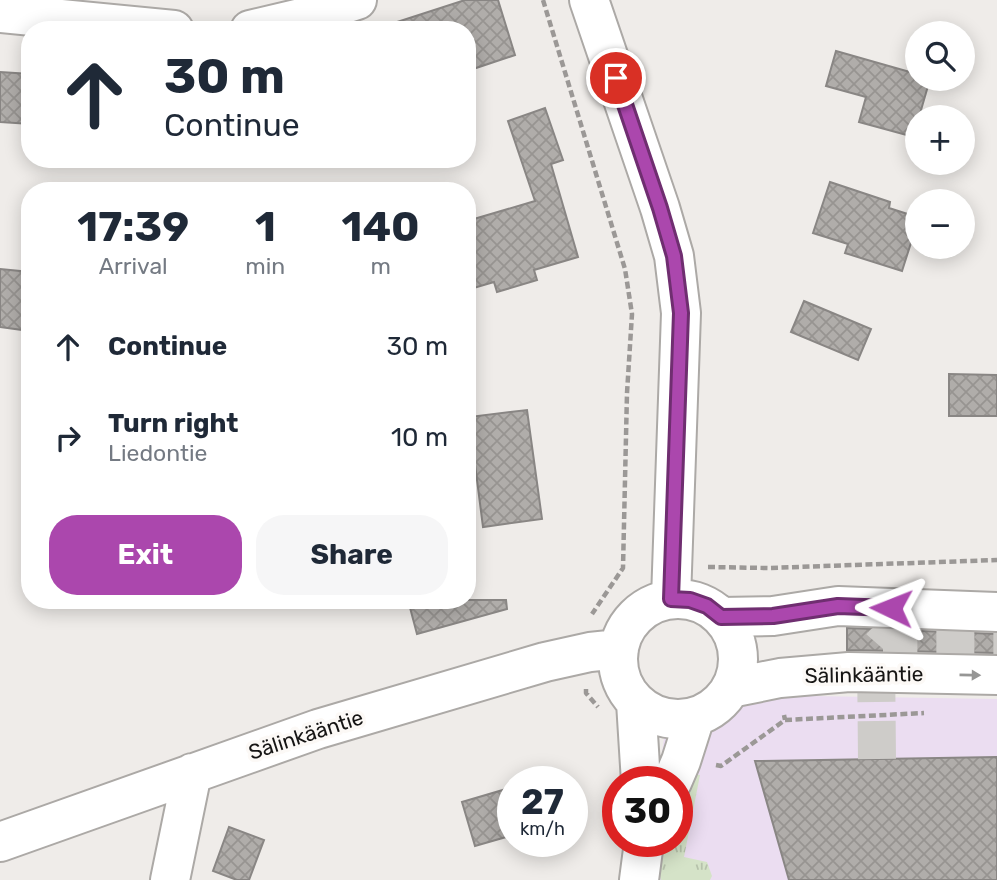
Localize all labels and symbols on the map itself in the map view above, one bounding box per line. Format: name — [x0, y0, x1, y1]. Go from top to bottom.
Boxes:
pin — [586, 48, 646, 108]
position arrow — [854, 571, 928, 645]
street label: Sälinkääntie — [804, 661, 924, 688]
one-way arrow — [959, 669, 981, 680]
street label: Sälinkääntie — [245, 704, 366, 765]
speed limit sign: 30 — [602, 766, 693, 857]

